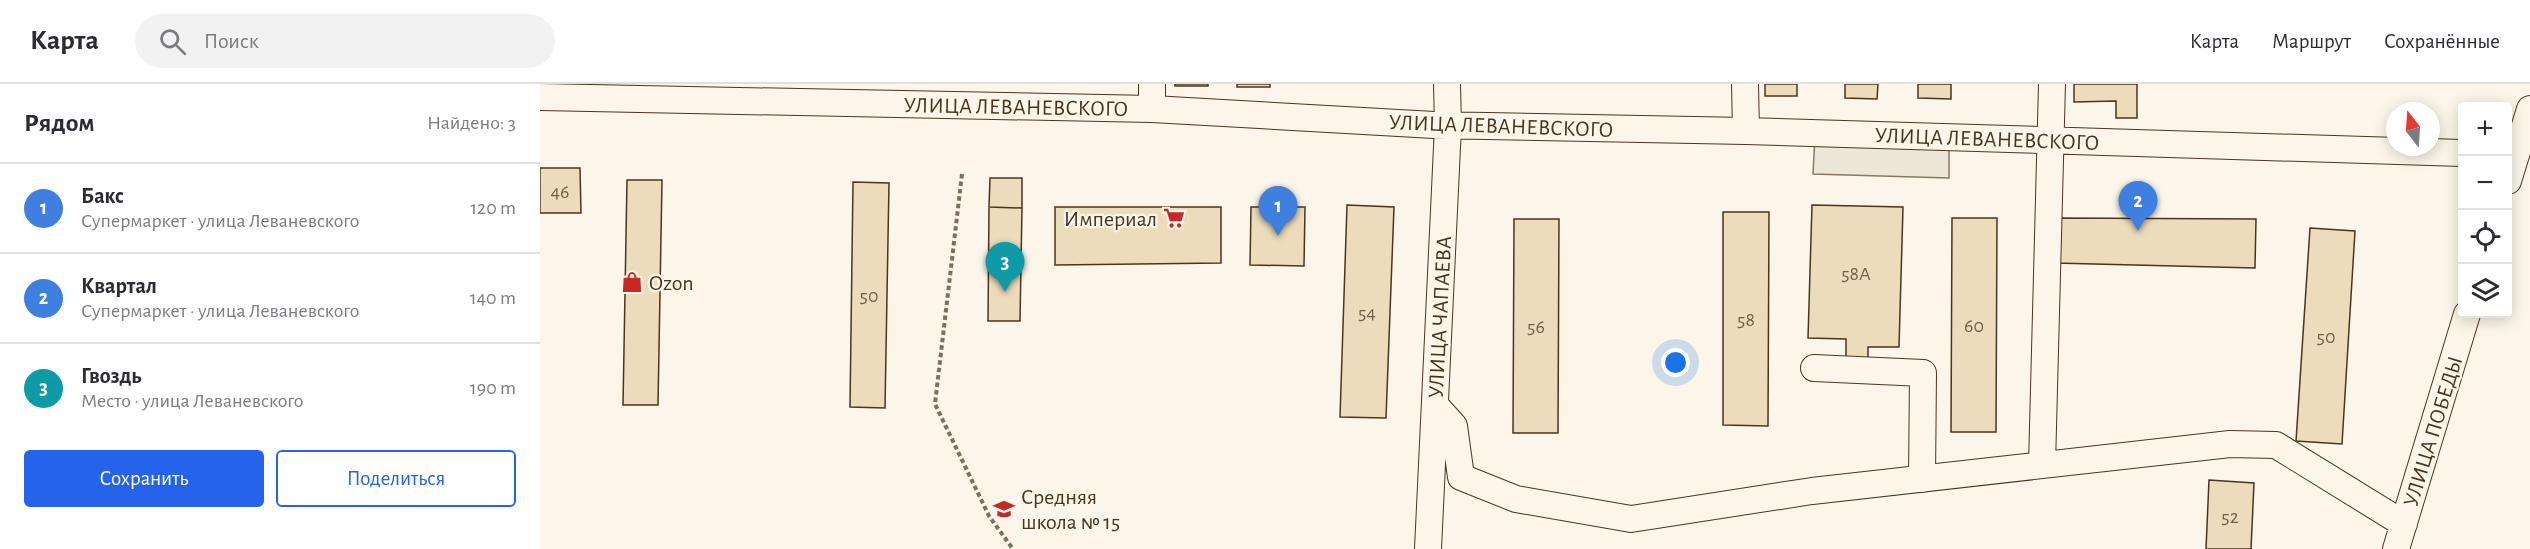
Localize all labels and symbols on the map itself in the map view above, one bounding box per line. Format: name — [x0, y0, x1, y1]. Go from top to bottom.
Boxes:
street label: УЛИЦА ЛЕВАНЕВСКОГО — [903, 94, 1129, 120]
north arrow — [2386, 102, 2440, 156]
street label: УЛИЦА ЛЕВАНЕВСКОГО — [1388, 111, 1614, 141]
street label: УЛИЦА ЛЕВАНЕВСКОГО — [1874, 124, 2100, 154]
house number: 46 — [550, 182, 570, 202]
pin: 2 — [2118, 182, 2158, 231]
pin: 1 — [1258, 186, 1298, 236]
supermarket icon: Империал — [1162, 206, 1186, 230]
place label: Империал — [1064, 208, 1157, 230]
street label: УЛИЦА ЧАПАЕВА — [1425, 235, 1455, 399]
pin: 3 — [986, 242, 1024, 292]
house number: 58А — [1841, 264, 1871, 284]
shop icon: Ozon — [620, 270, 644, 294]
place label: Ozon — [649, 272, 694, 294]
house number: 50 — [860, 286, 878, 306]
house number: 54 — [1358, 303, 1376, 323]
house number: 58 — [1737, 310, 1755, 330]
house number: 60 — [1964, 316, 1984, 336]
house number: 56 — [1527, 317, 1545, 337]
house number: 50 — [2317, 327, 2335, 347]
your location — [1661, 348, 1690, 377]
street label: УЛИЦА ПОБЕДЫ — [2400, 353, 2466, 509]
place label: Средняя школа № 15 — [1021, 486, 1120, 533]
school or university icon: Средняя школа № 15 — [992, 497, 1016, 521]
house number: 52 — [2221, 507, 2239, 527]

